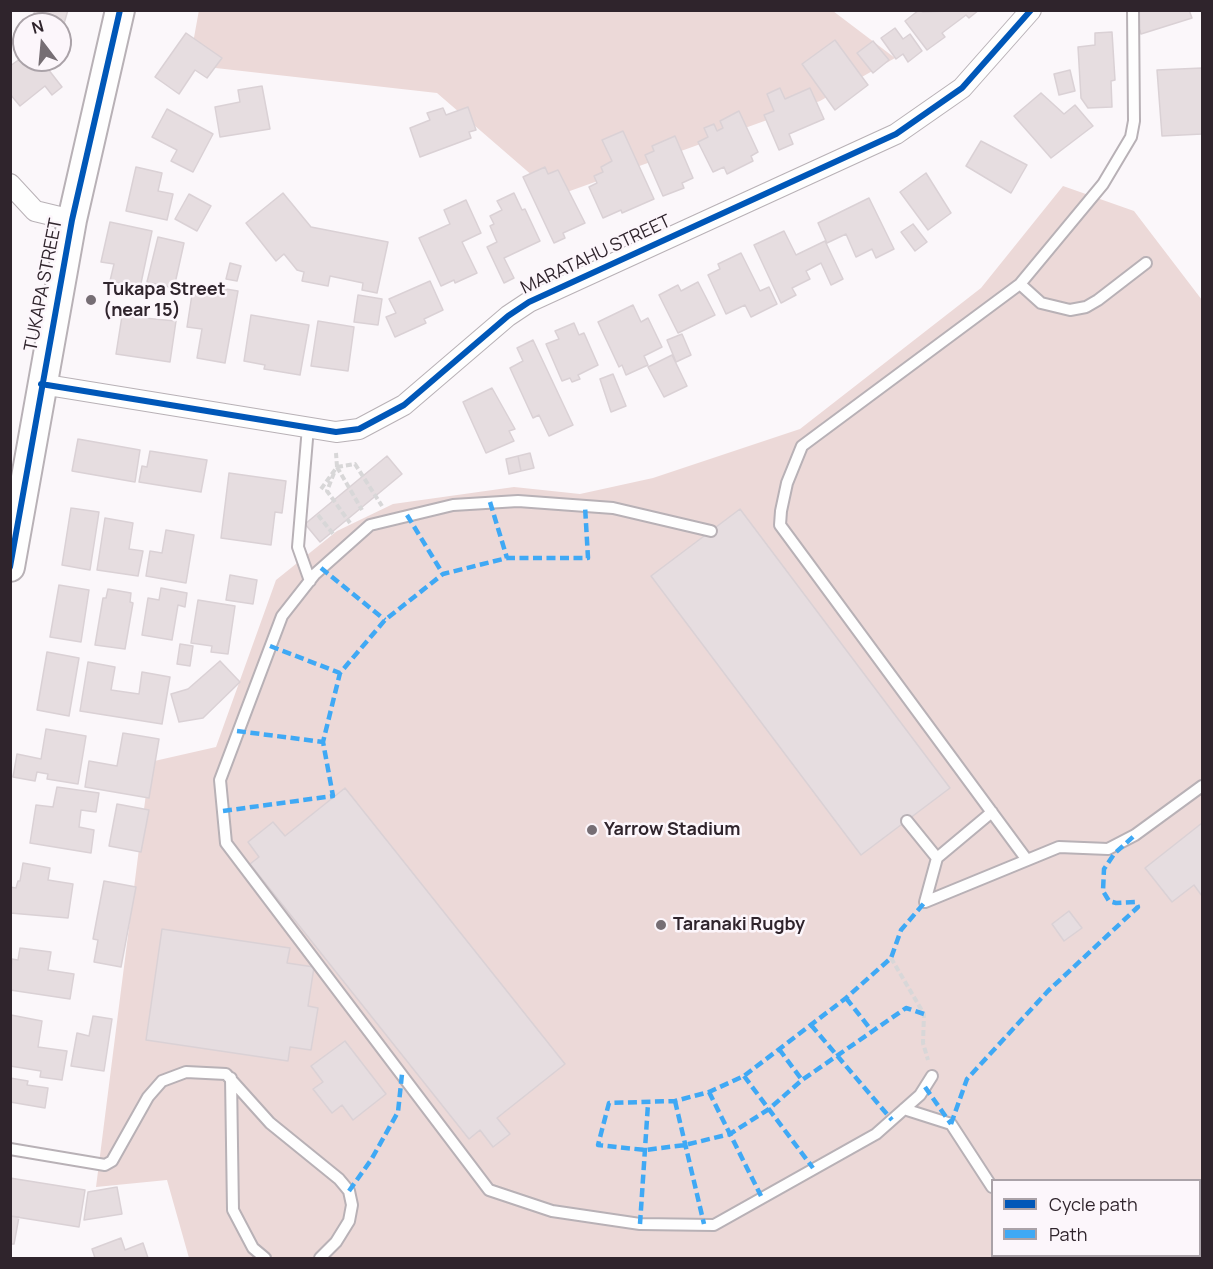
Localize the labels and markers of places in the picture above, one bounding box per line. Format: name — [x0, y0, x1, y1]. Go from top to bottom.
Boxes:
place label: Tukapa Street (near 15) — [103, 279, 225, 322]
marker: Tukapa Street (near 15) — [84, 293, 98, 307]
place label: Yarrow Stadium — [604, 819, 741, 841]
marker: Yarrow Stadium — [585, 823, 599, 837]
place label: Taranaki Rugby — [673, 914, 805, 936]
marker: Taranaki Rugby — [654, 918, 668, 932]

